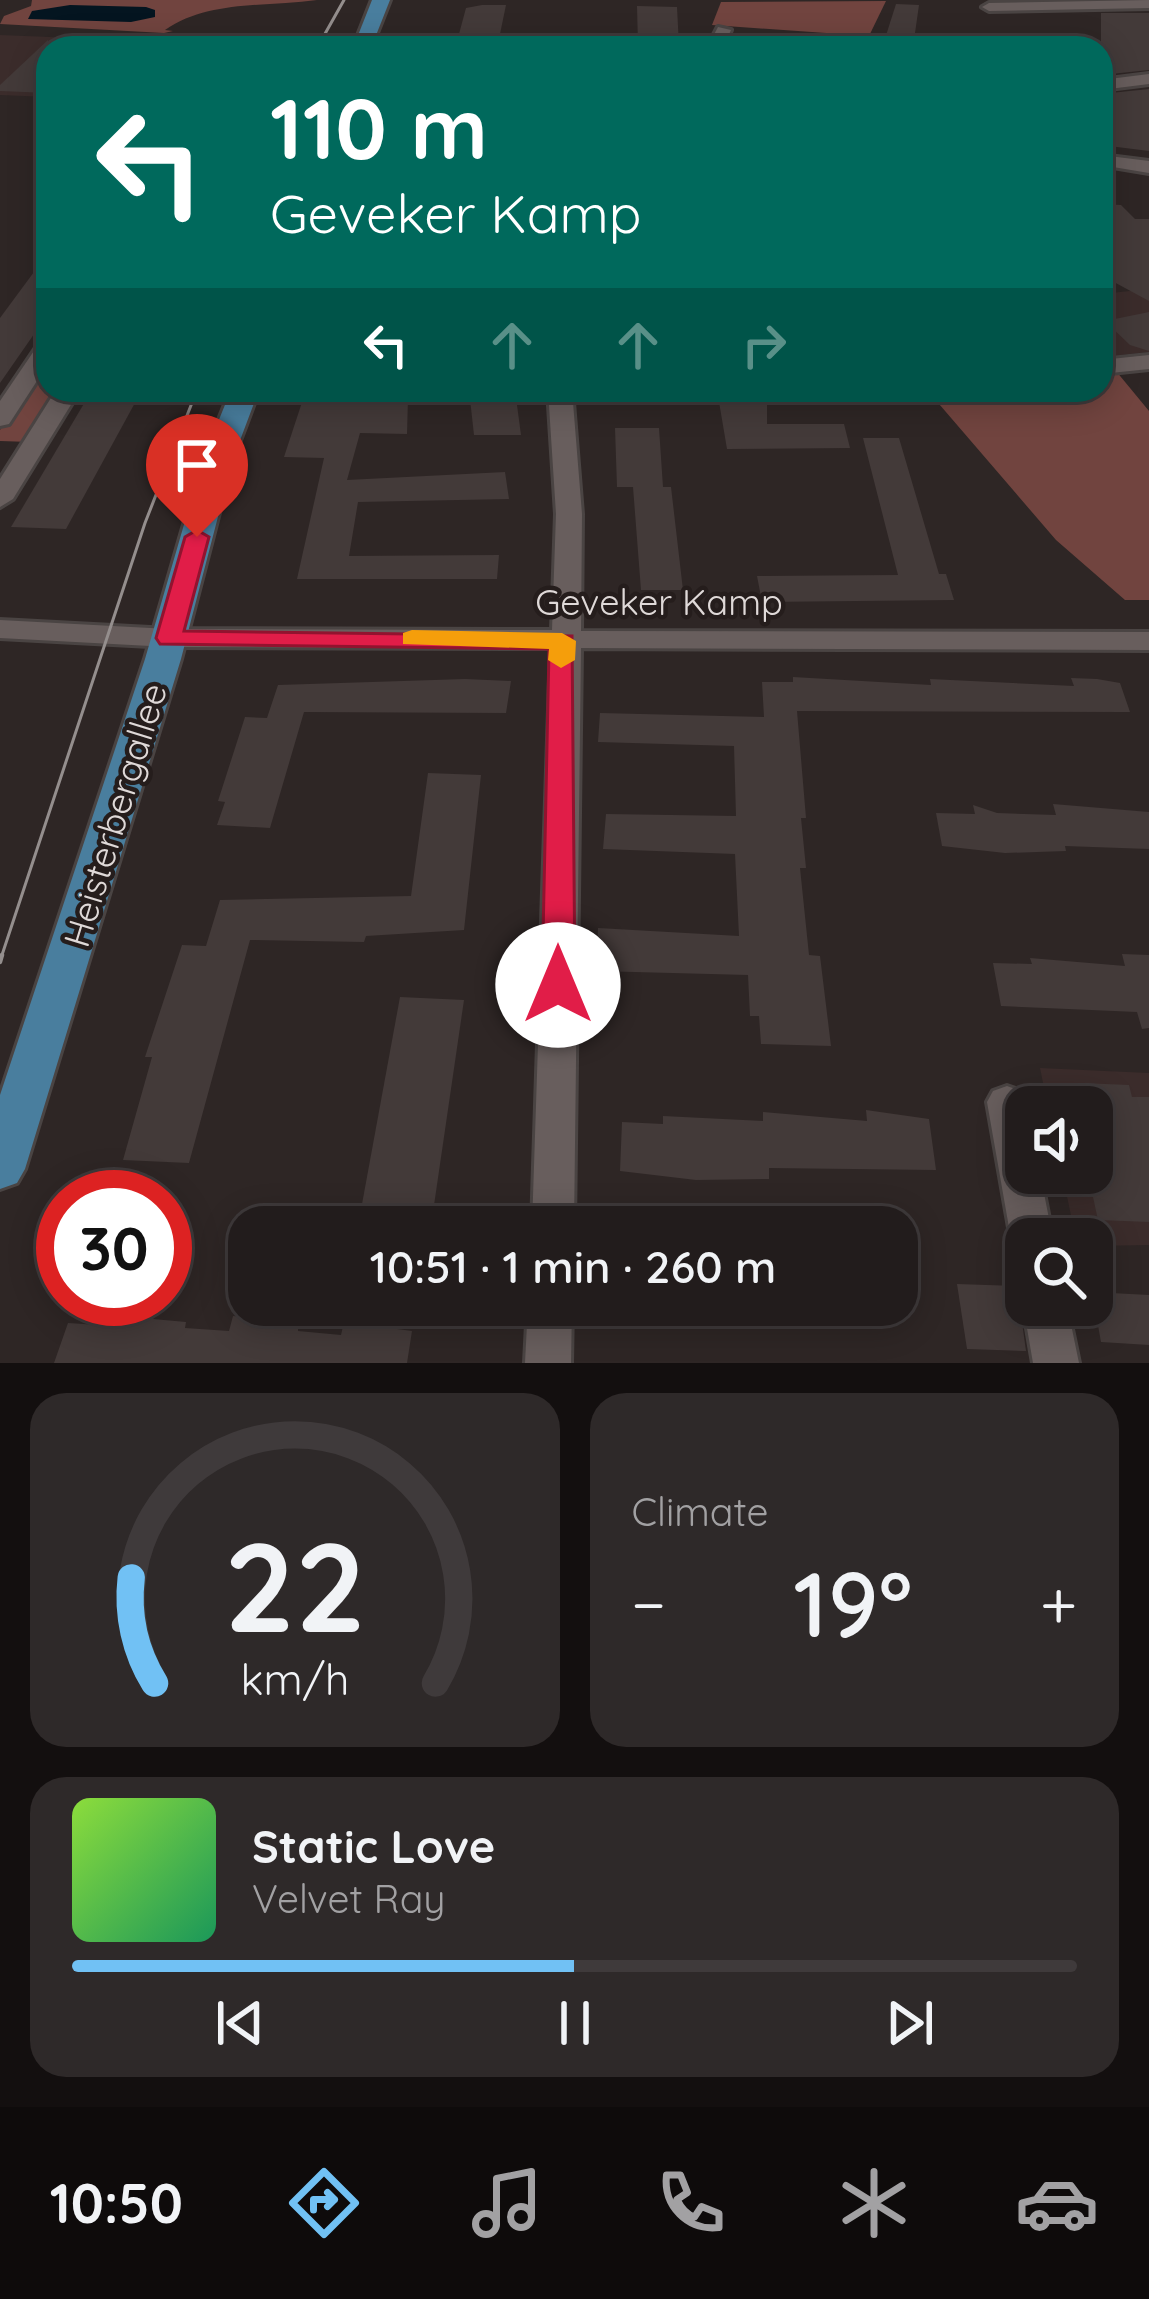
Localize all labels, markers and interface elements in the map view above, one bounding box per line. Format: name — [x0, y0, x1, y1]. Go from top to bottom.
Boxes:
text: 110 m — [270, 75, 488, 180]
icon: left — [72, 84, 228, 240]
text: Geveker Kamp — [270, 179, 641, 247]
icon: left — [353, 312, 419, 378]
icon: ahead — [479, 312, 545, 378]
icon: ahead — [605, 312, 671, 378]
icon: right — [731, 312, 797, 378]
pin — [146, 414, 248, 537]
icon: arrive — [164, 432, 230, 498]
street label: Geveker Kamp — [535, 579, 783, 624]
street label: Heisterbergallee — [53, 677, 176, 952]
position arrow — [495, 922, 621, 1048]
map controls — [1005, 1086, 1113, 1326]
button: sound — [1005, 1086, 1113, 1194]
speed limit sign: 30 — [36, 1170, 192, 1326]
button: search — [1005, 1218, 1113, 1326]
text: 10:51 · 1 min · 260 m — [370, 1238, 776, 1294]
text: Climate — [632, 1487, 769, 1536]
text: 22 — [224, 1507, 366, 1663]
text: 19° — [793, 1547, 912, 1660]
text: − — [632, 1562, 666, 1645]
text: + — [1040, 1562, 1077, 1645]
text: km/h — [240, 1652, 349, 1706]
text: Static Love — [252, 1818, 495, 1874]
text: Velvet Ray — [252, 1874, 445, 1923]
icon: previous — [207, 1990, 273, 2056]
icon: pause — [542, 1990, 608, 2056]
icon: next — [877, 1990, 943, 2056]
icon: directions — [282, 2161, 366, 2245]
icon: music — [465, 2161, 549, 2245]
icon: phone — [649, 2161, 733, 2245]
icon: climate — [832, 2161, 916, 2245]
icon: car — [1015, 2161, 1099, 2245]
text: 10:50 — [50, 2169, 183, 2237]

